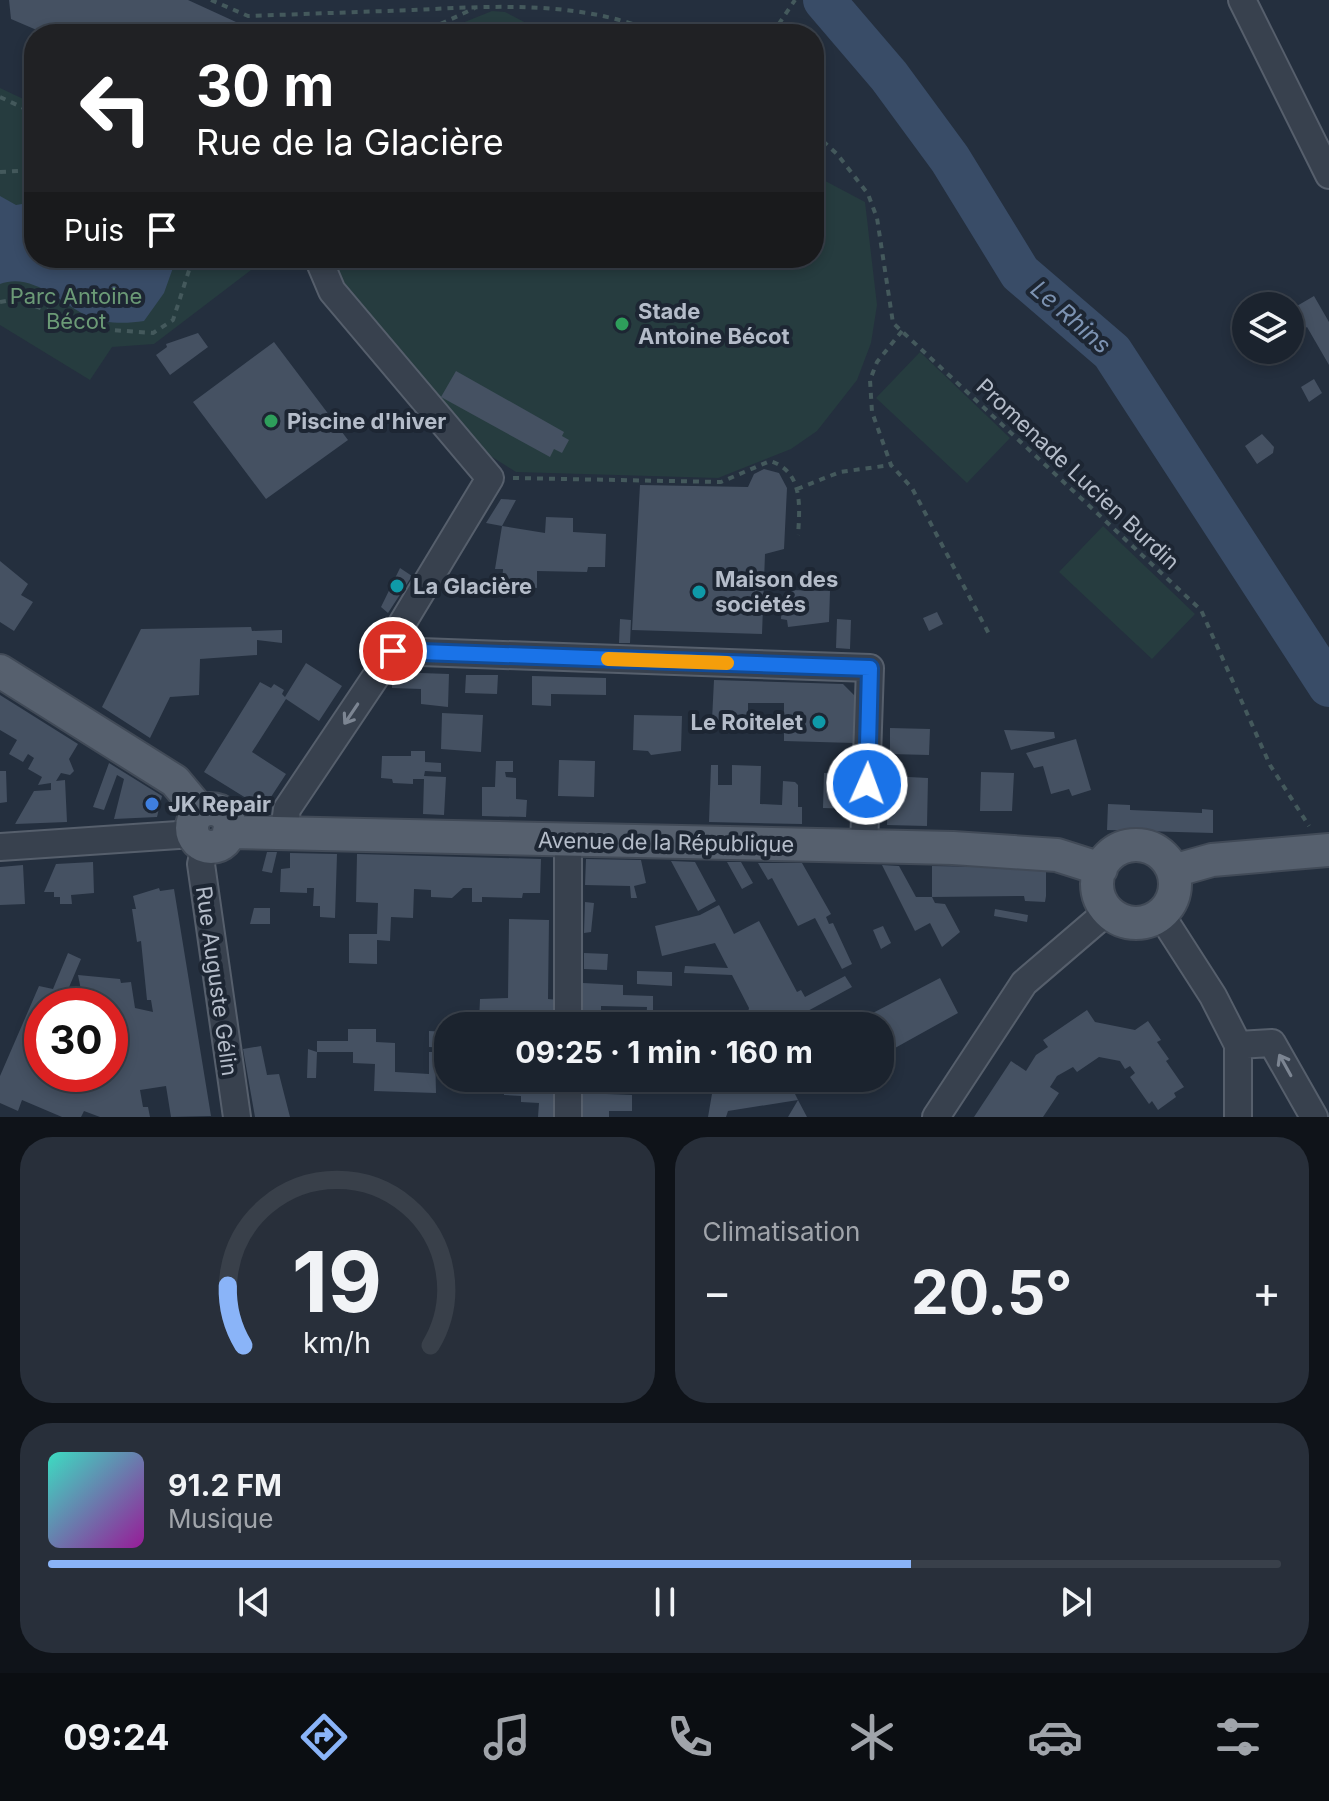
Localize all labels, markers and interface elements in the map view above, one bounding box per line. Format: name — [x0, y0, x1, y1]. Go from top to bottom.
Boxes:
text: 30 m — [196, 52, 334, 120]
icon: left — [64, 56, 168, 160]
text: Rue de la Glacière — [196, 120, 504, 164]
icon: arrive — [140, 208, 184, 252]
text: Puis — [64, 212, 124, 248]
water label: Le Rhins — [1025, 274, 1117, 360]
park label: Parc Antoine Bécot — [10, 283, 142, 334]
map controls — [1232, 292, 1304, 364]
button: layers — [1232, 292, 1304, 364]
place label: Stade Antoine Bécot — [638, 298, 790, 349]
marker: Stade Antoine Bécot — [613, 315, 631, 333]
street label: Promenade Lucien Burdin — [971, 373, 1185, 575]
place label: Piscine d'hiver — [287, 408, 446, 434]
marker: Piscine d'hiver — [262, 412, 280, 430]
place label: Maison des sociétés — [715, 566, 838, 617]
place label: La Glacière — [413, 573, 532, 599]
marker: La Glacière — [388, 577, 406, 595]
marker: Maison des sociétés — [690, 583, 708, 601]
pin — [359, 617, 427, 685]
icon: arrive — [371, 629, 415, 673]
one-way arrow — [342, 702, 358, 725]
place label: Le Roitelet — [691, 709, 803, 735]
marker: Le Roitelet — [810, 713, 828, 731]
position arrow — [825, 742, 909, 826]
place label: JK Repair — [168, 791, 271, 817]
marker: JK Repair — [143, 795, 161, 813]
street label: Avenue de la République — [538, 827, 794, 857]
street label: Rue Auguste Gélin — [191, 884, 243, 1078]
speed limit sign: 30 — [24, 988, 128, 1092]
text: 09:25 · 1 min · 160 m — [515, 1034, 813, 1070]
one-way arrow — [1276, 1054, 1292, 1077]
text: Climatisation — [703, 1216, 860, 1247]
text: 19 — [292, 1231, 382, 1332]
text: 20.5° — [911, 1256, 1073, 1328]
text: − — [703, 1265, 732, 1319]
text: + — [1252, 1265, 1281, 1319]
text: km/h — [303, 1325, 371, 1360]
text: 91.2 FM — [168, 1467, 282, 1503]
text: Musique — [168, 1503, 273, 1534]
icon: previous — [232, 1580, 276, 1624]
icon: pause — [643, 1580, 687, 1624]
icon: next — [1054, 1580, 1098, 1624]
icon: directions — [296, 1709, 352, 1765]
icon: music — [479, 1709, 535, 1765]
icon: phone — [662, 1709, 718, 1765]
icon: climate — [844, 1709, 900, 1765]
icon: car — [1027, 1709, 1083, 1765]
icon: filters — [1210, 1709, 1266, 1765]
text: 09:24 — [63, 1715, 169, 1759]

